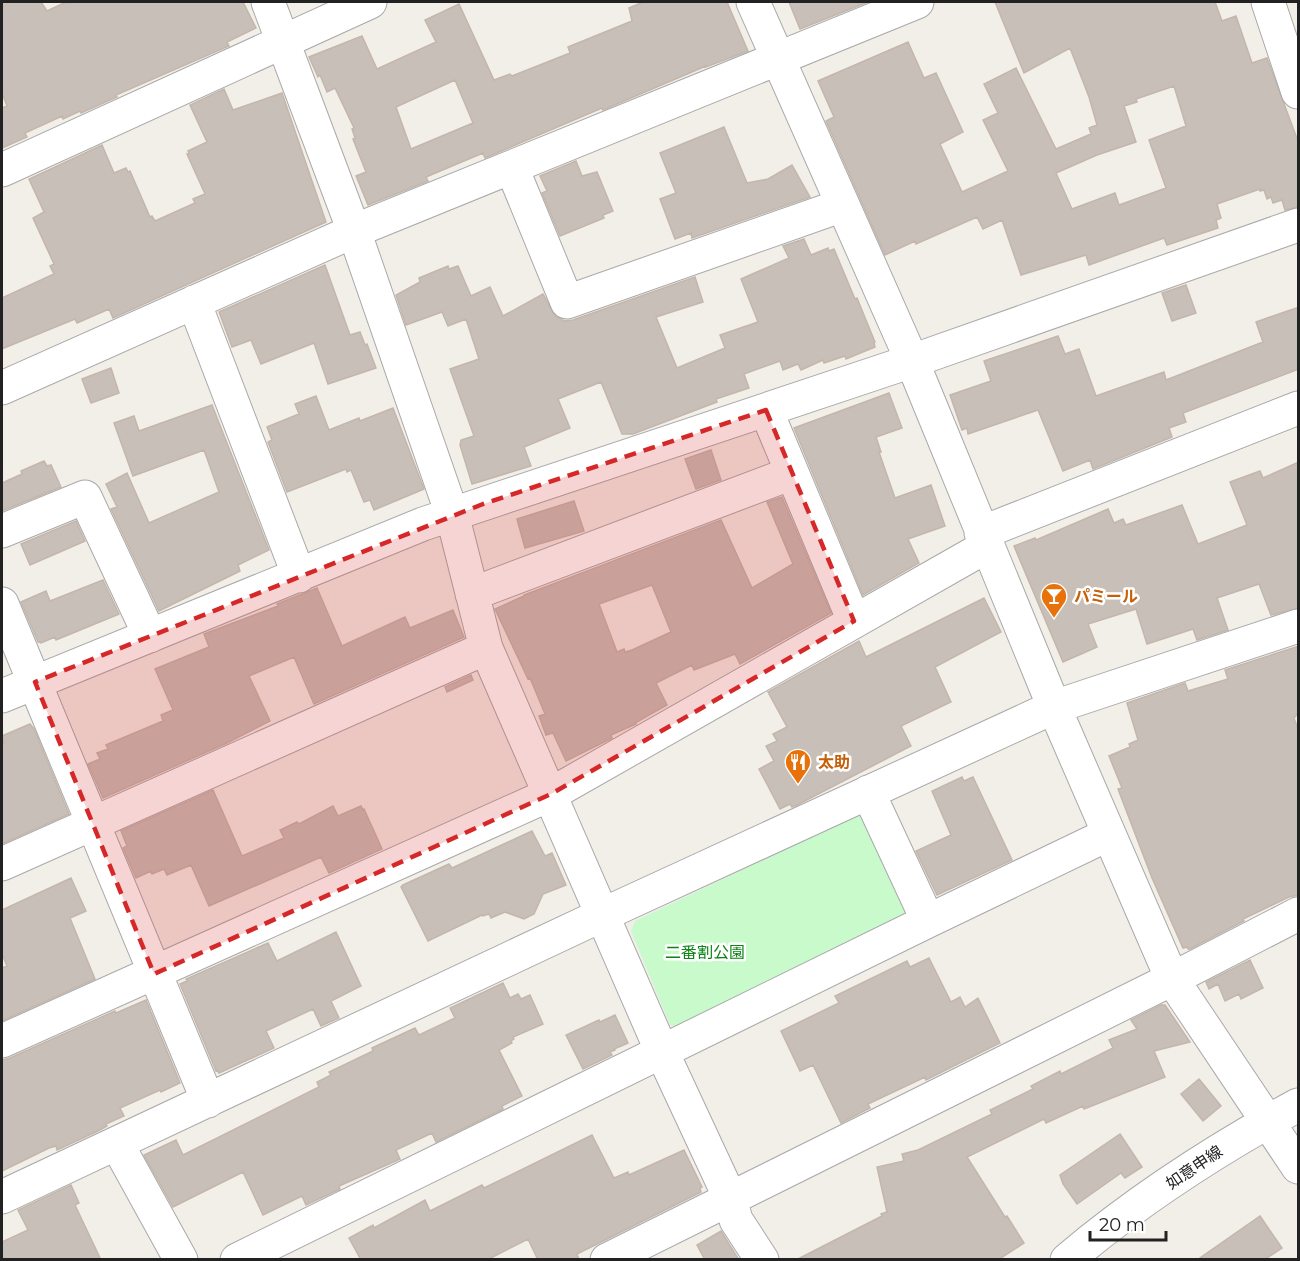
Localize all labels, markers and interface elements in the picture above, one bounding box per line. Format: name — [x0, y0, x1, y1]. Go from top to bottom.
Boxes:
bar icon: パミール — [1039, 581, 1069, 619]
place label: パミール — [1074, 587, 1138, 606]
restaurant icon: 太助 — [783, 747, 813, 785]
place label: 太助 — [818, 753, 850, 772]
park label: 二番割公園 — [665, 943, 745, 962]
street label: 如意申線 — [1162, 1142, 1226, 1193]
scale bar — [1090, 1204, 1166, 1242]
text: 20 m — [1099, 1214, 1145, 1236]

